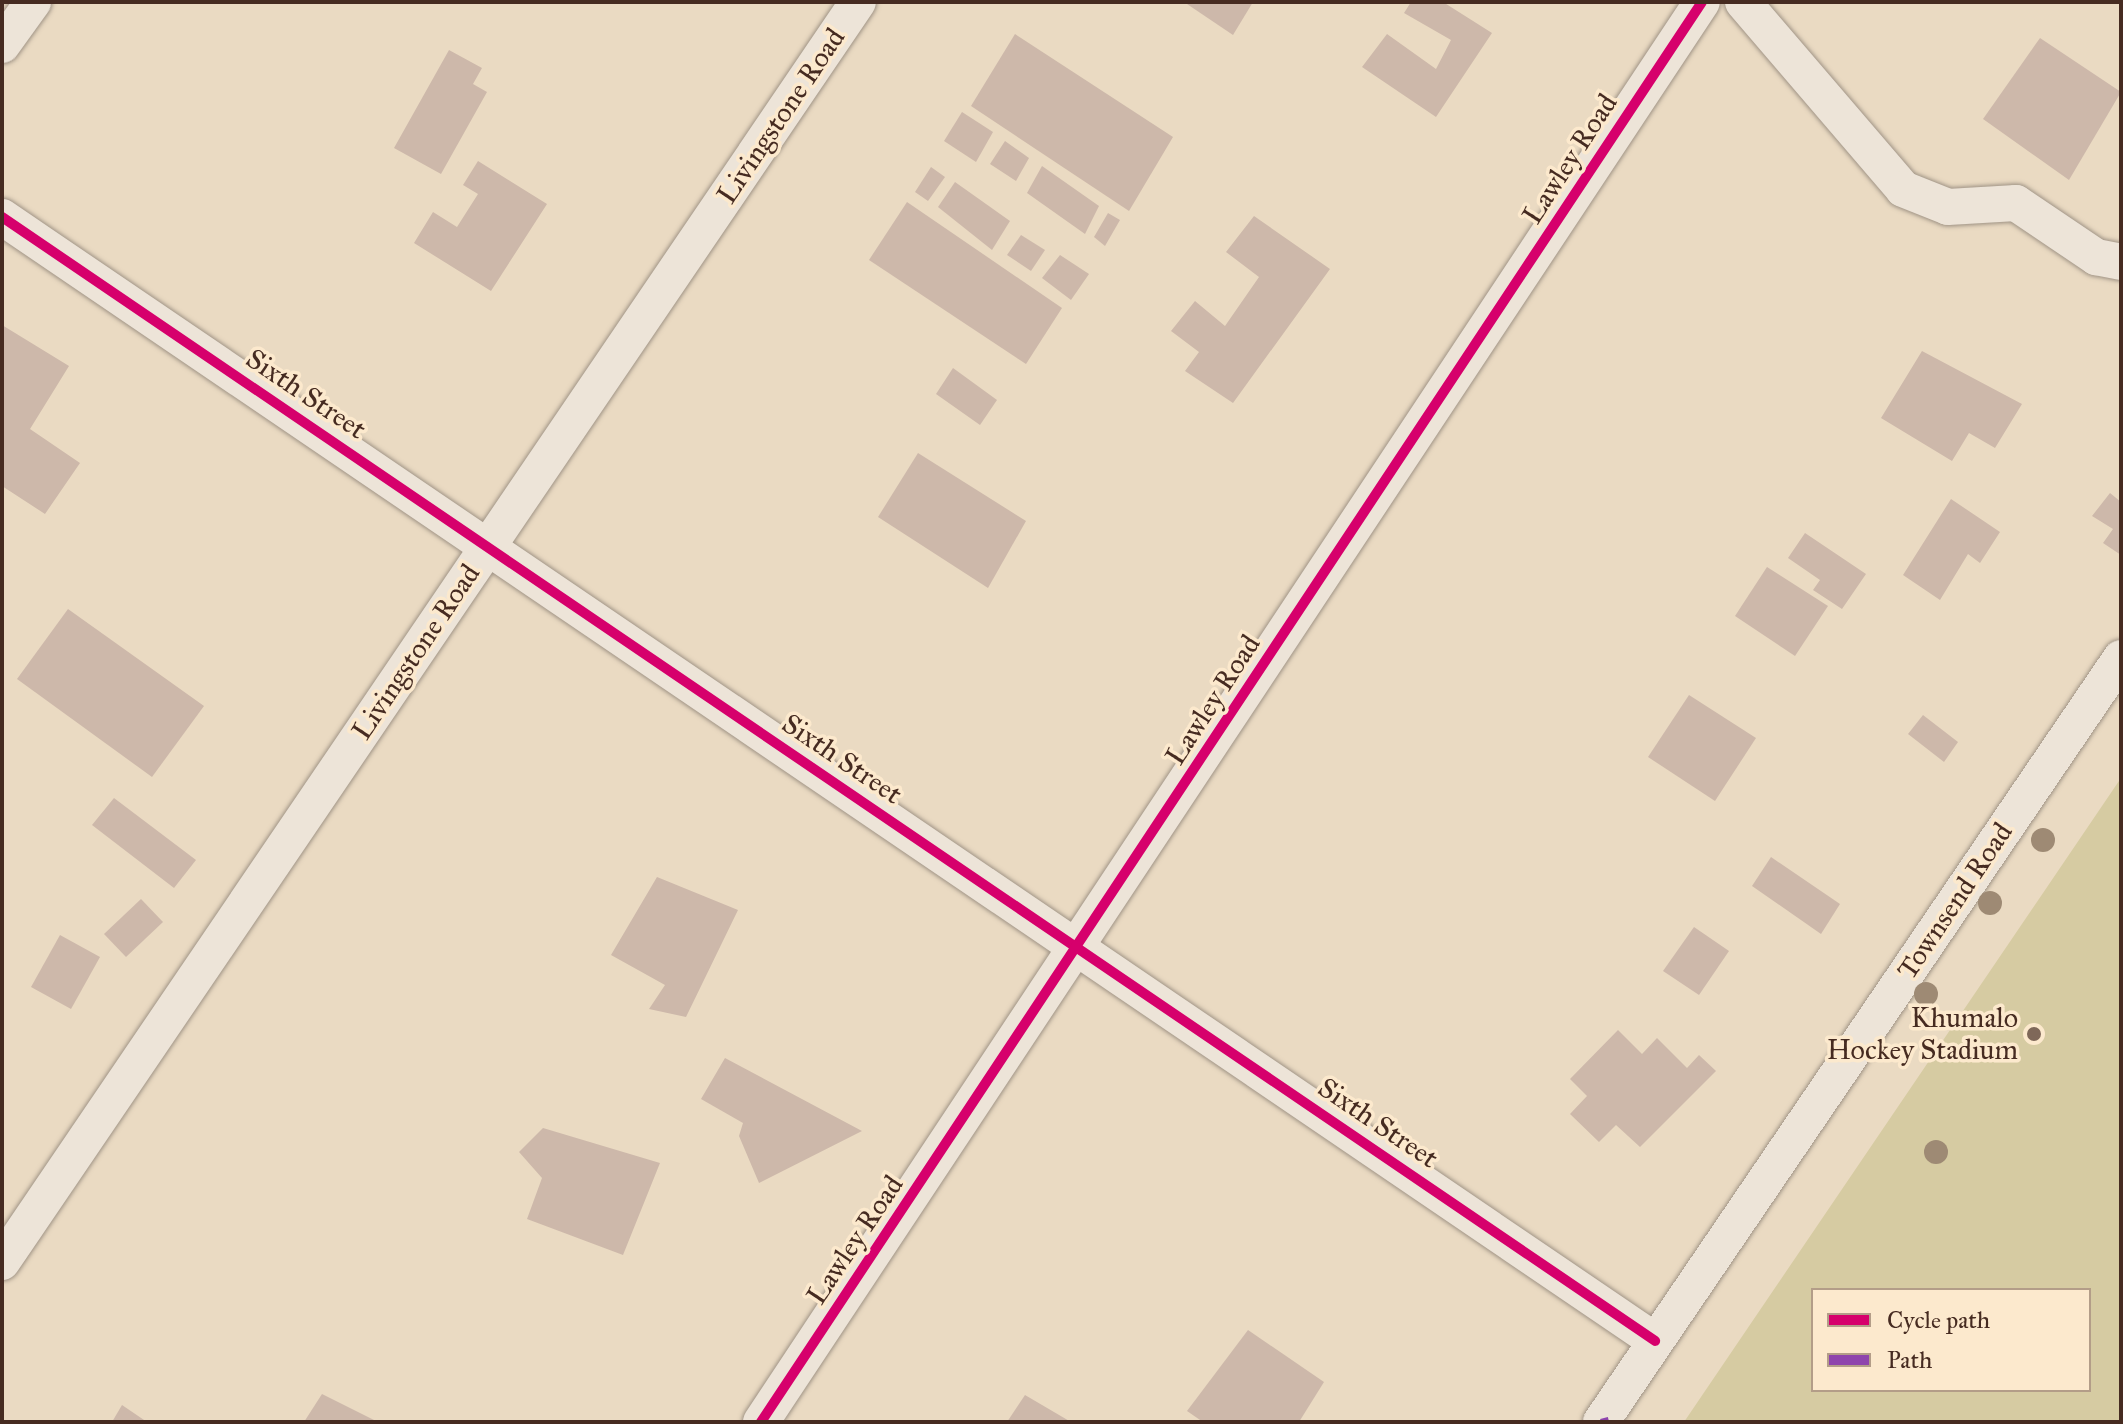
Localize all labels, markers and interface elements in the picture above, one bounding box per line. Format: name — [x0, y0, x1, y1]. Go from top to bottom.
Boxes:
street label: Livingstone Road — [710, 22, 852, 210]
street label: Lawley Road — [1516, 88, 1624, 230]
street label: Sixth Street — [240, 342, 372, 446]
street label: Livingstone Road — [345, 558, 487, 746]
street label: Lawley Road — [1159, 629, 1267, 771]
street label: Sixth Street — [776, 707, 908, 811]
street label: Townsend Road — [1890, 816, 2020, 986]
place label: Khumalo Hockey Stadium — [1827, 1001, 2018, 1067]
marker: Khumalo Hockey Stadium — [2025, 1025, 2043, 1043]
street label: Sixth Street — [1312, 1071, 1444, 1175]
street label: Lawley Road — [800, 1169, 910, 1311]
legend — [1811, 1288, 2091, 1392]
text: Cycle path — [1887, 1305, 1990, 1335]
text: Path — [1887, 1345, 1932, 1375]

